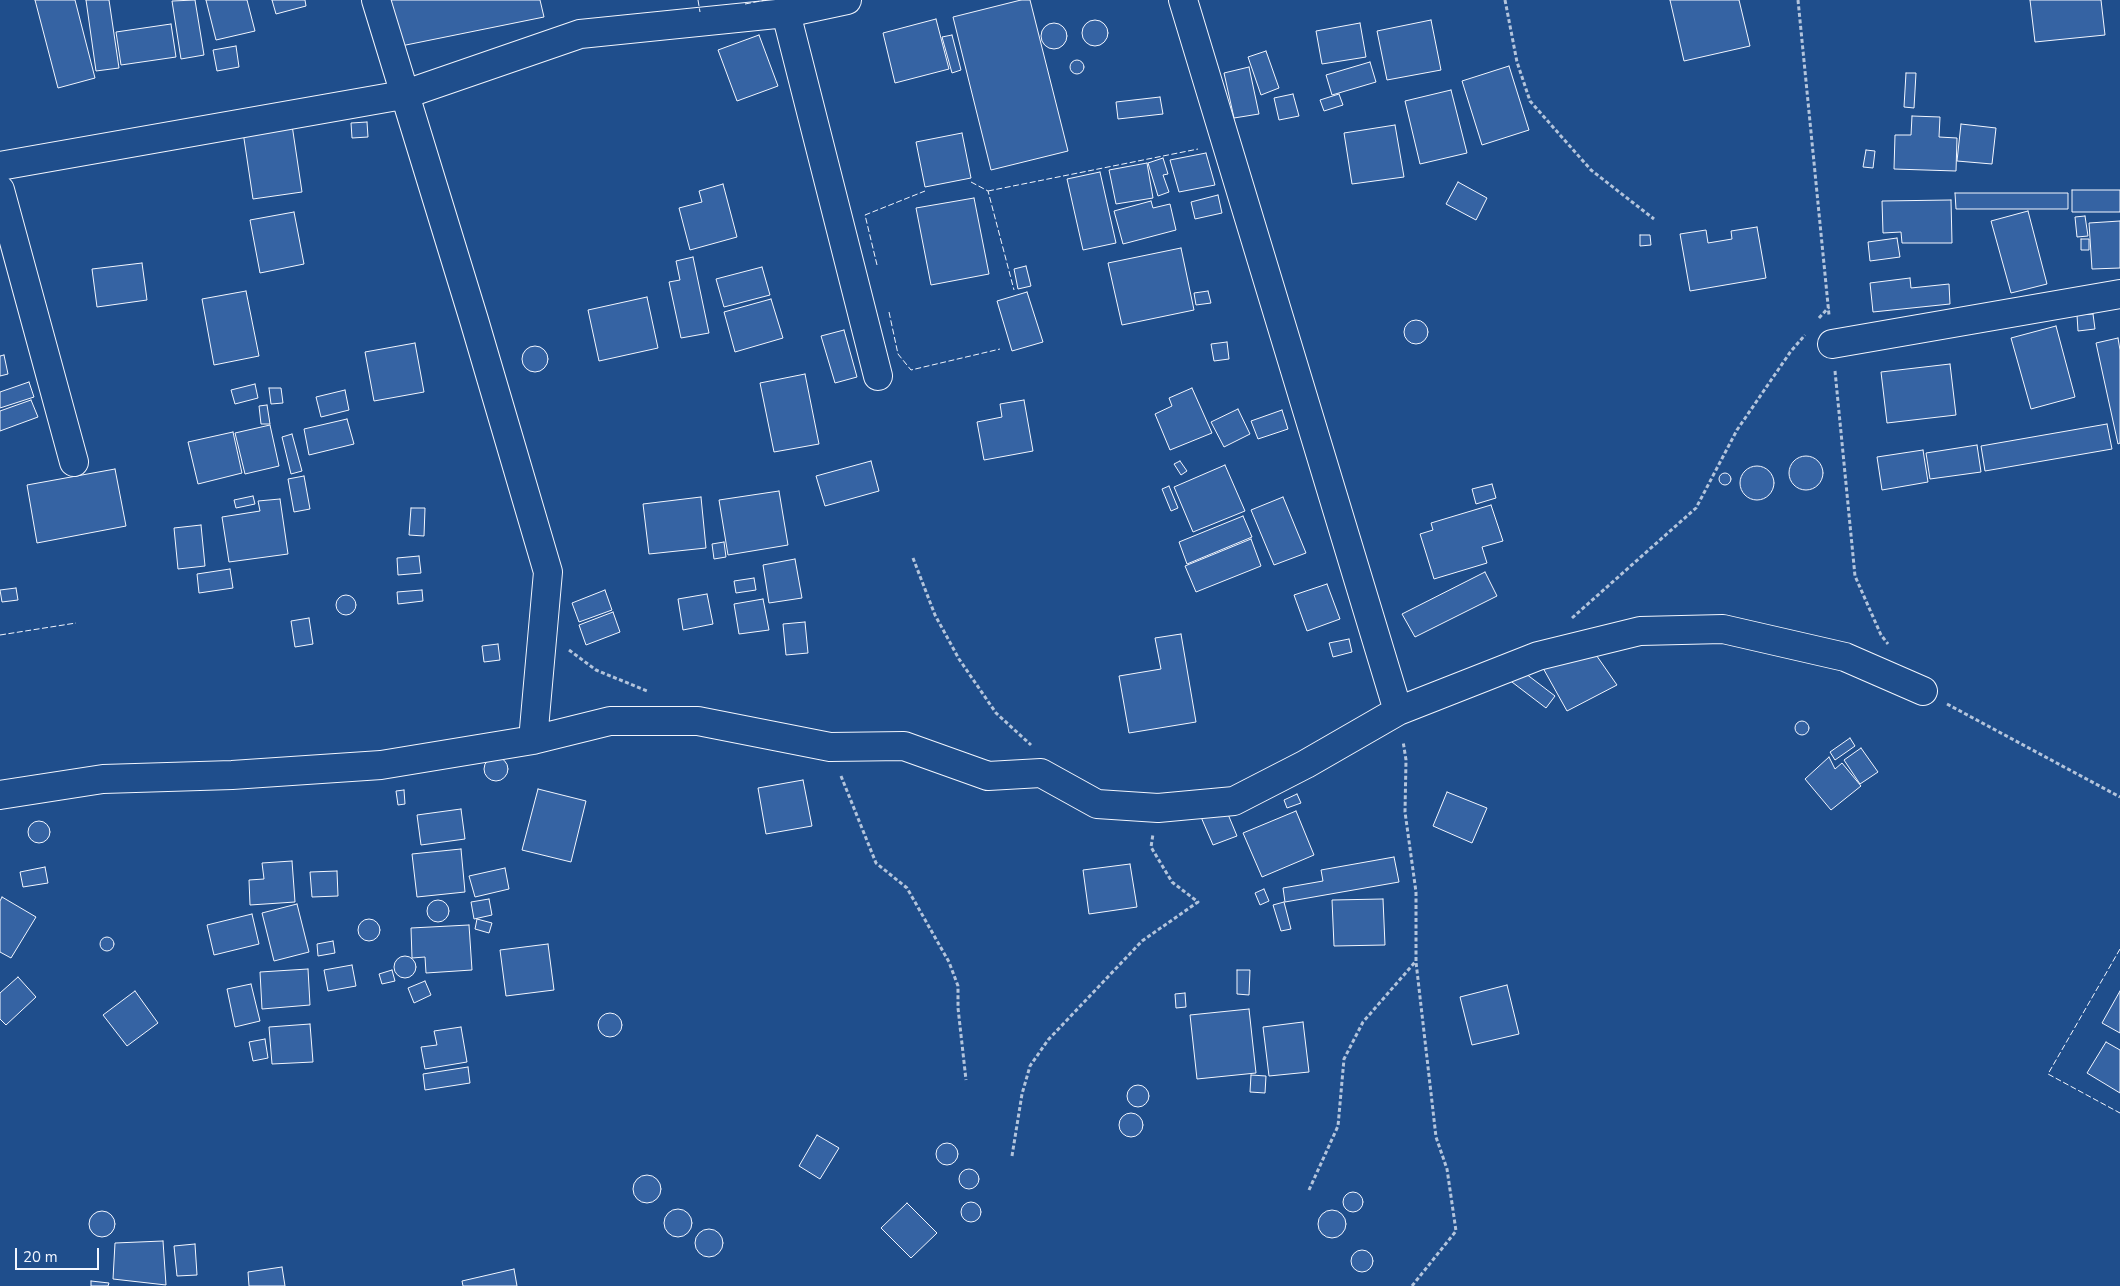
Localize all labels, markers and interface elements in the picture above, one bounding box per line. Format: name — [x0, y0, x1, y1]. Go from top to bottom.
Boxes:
scale bar — [18, 1238, 101, 1270]
text: 20 m — [23, 1247, 58, 1267]

